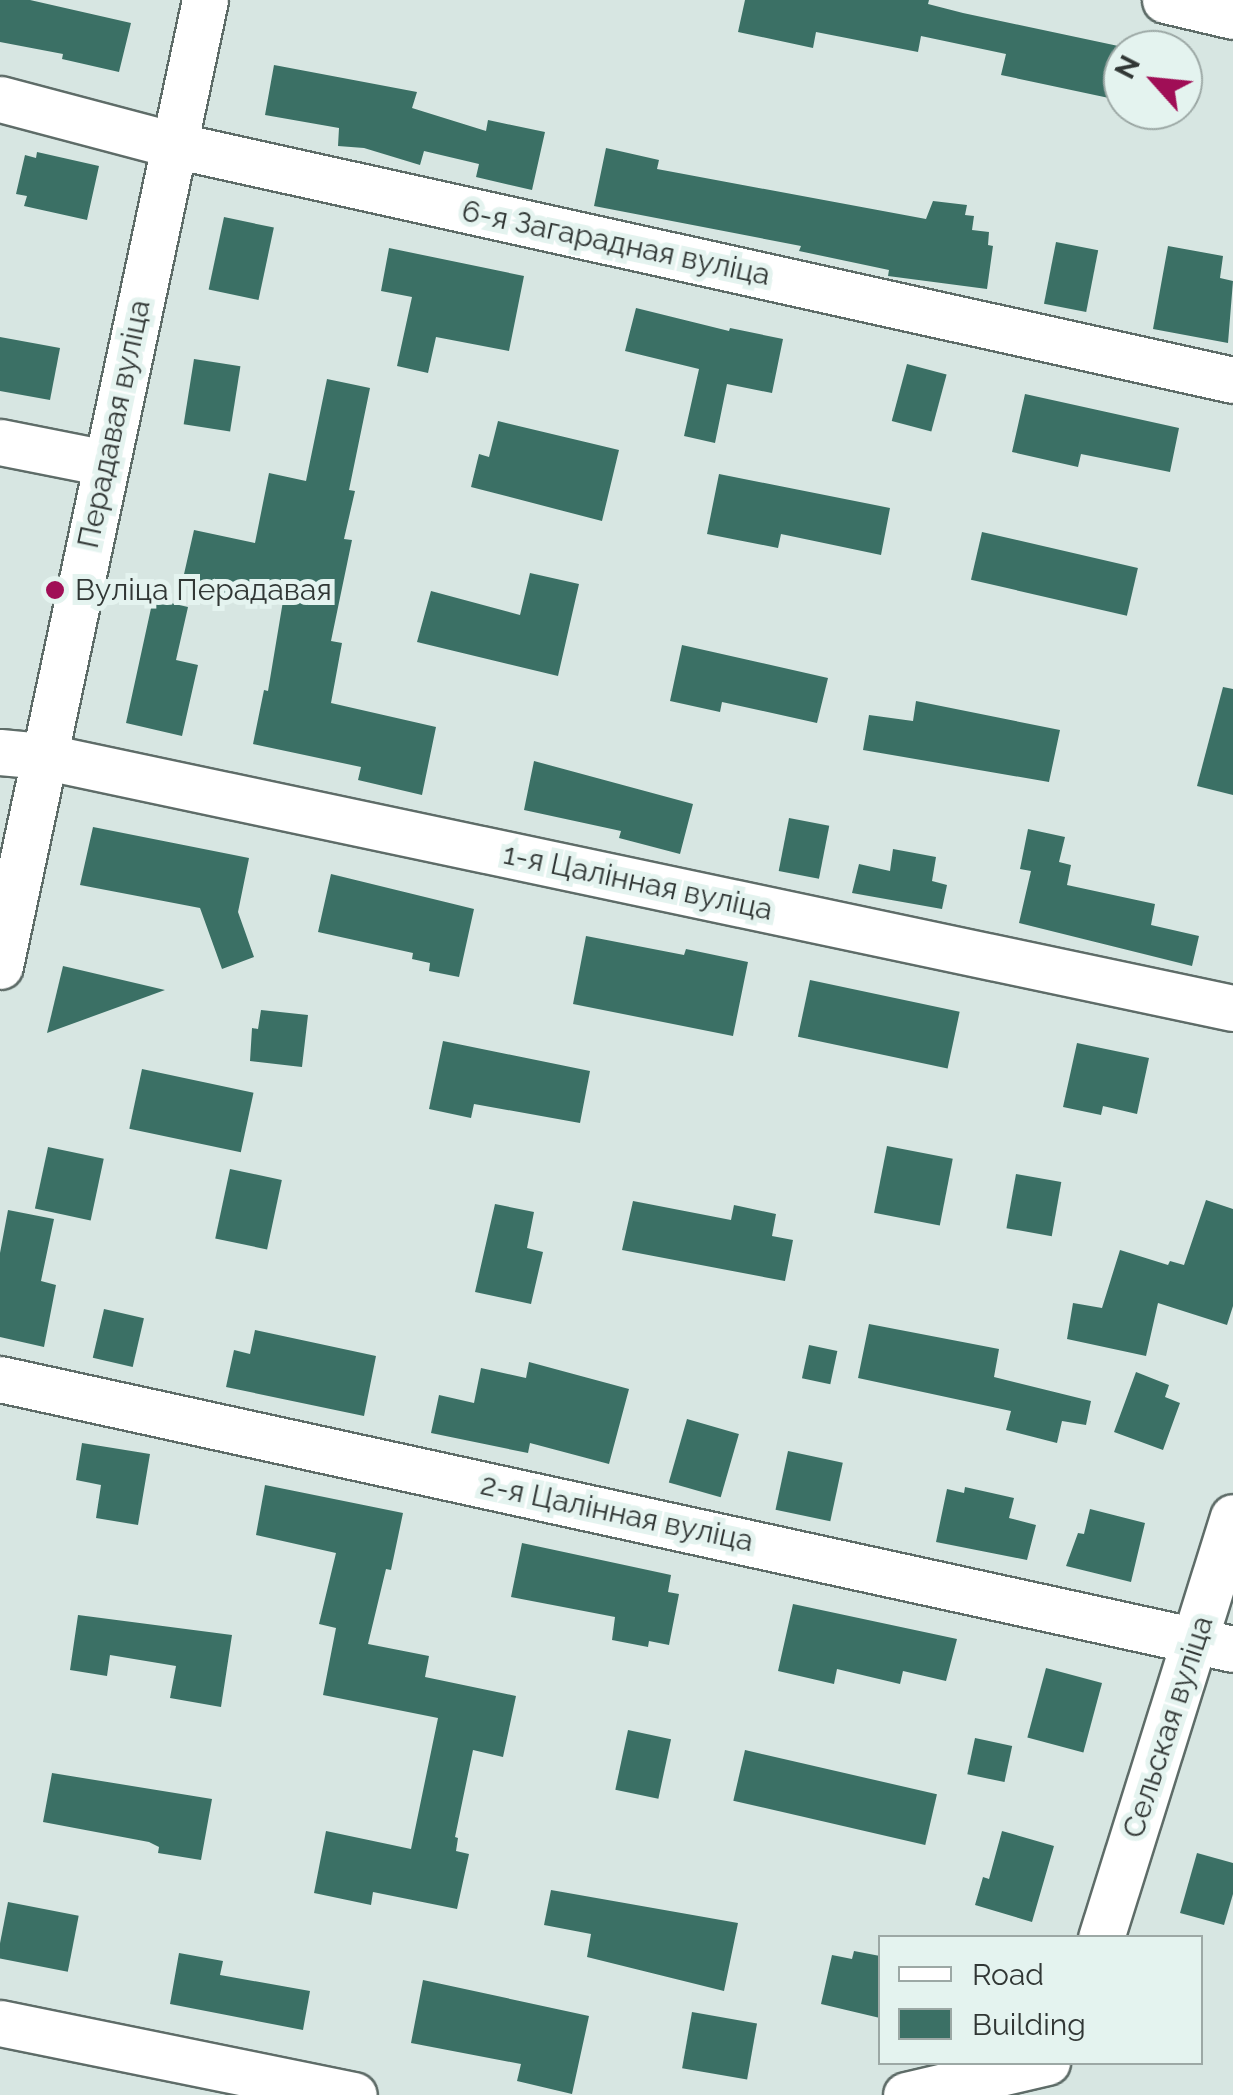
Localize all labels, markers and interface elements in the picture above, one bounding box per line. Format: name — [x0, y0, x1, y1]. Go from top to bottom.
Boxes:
north arrow — [1103, 30, 1203, 130]
text: N — [1108, 50, 1147, 84]
street label: 6-я Загарадная вуліца — [459, 193, 773, 293]
street label: Перадавая вуліца — [70, 297, 158, 551]
place label: Вуліца Перадавая — [75, 572, 332, 608]
marker: Вуліца Перадавая — [44, 579, 66, 601]
street label: 1-я Цалінная вуліца — [500, 836, 776, 928]
street label: 2-я Цалінная вуліца — [477, 1467, 757, 1559]
street label: Сельская вуліца — [1115, 1612, 1221, 1842]
legend — [878, 1935, 1203, 2065]
text: Road — [972, 1957, 1044, 1992]
text: Building — [972, 2007, 1086, 2042]

